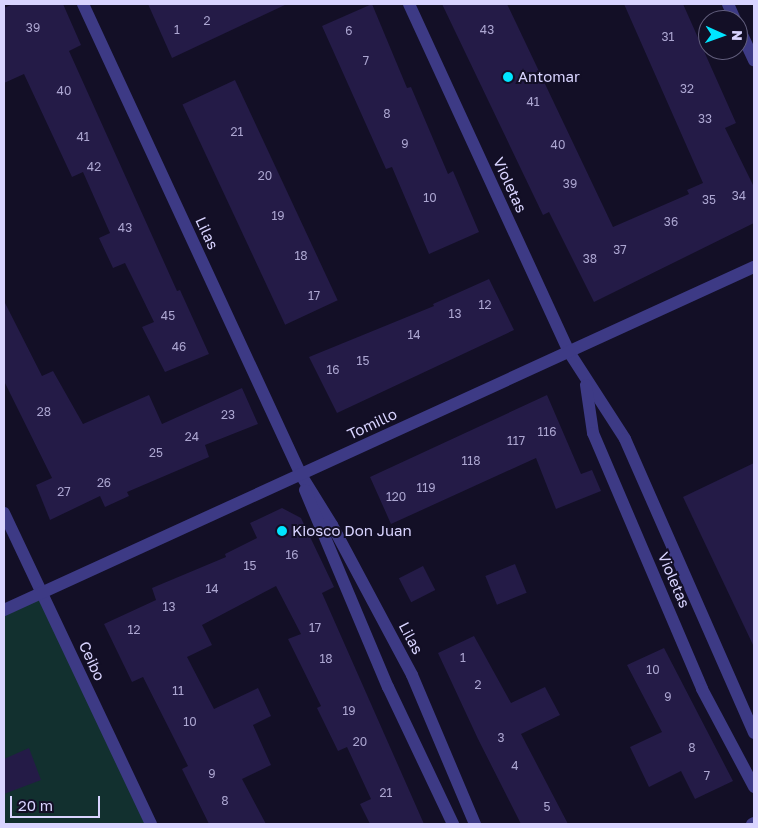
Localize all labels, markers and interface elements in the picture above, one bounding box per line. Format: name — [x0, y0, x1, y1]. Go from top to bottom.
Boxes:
north arrow — [698, 10, 748, 60]
house number: 2 — [204, 14, 210, 28]
house number: 39 — [26, 21, 40, 35]
house number: 1 — [174, 23, 180, 37]
house number: 43 — [480, 23, 494, 37]
house number: 6 — [345, 24, 353, 38]
house number: 31 — [662, 30, 674, 44]
text: N — [729, 30, 746, 41]
house number: 7 — [363, 54, 369, 68]
place label: Antomar — [518, 68, 580, 86]
marker: Antomar — [502, 71, 514, 83]
house number: 32 — [680, 82, 694, 96]
house number: 40 — [57, 84, 71, 98]
house number: 41 — [526, 95, 540, 109]
house number: 8 — [383, 107, 391, 121]
house number: 33 — [698, 112, 712, 126]
house number: 21 — [231, 125, 243, 139]
house number: 41 — [76, 130, 90, 144]
house number: 9 — [401, 137, 409, 151]
house number: 40 — [551, 138, 565, 152]
street label: Violetas — [489, 155, 531, 215]
house number: 42 — [87, 160, 101, 174]
house number: 20 — [258, 169, 272, 183]
house number: 39 — [563, 177, 577, 191]
house number: 34 — [732, 189, 746, 203]
house number: 10 — [423, 191, 437, 205]
house number: 35 — [702, 193, 716, 207]
house number: 19 — [271, 209, 285, 223]
street label: Lilas — [192, 214, 222, 252]
house number: 36 — [664, 215, 678, 229]
house number: 43 — [118, 221, 132, 235]
house number: 37 — [613, 243, 627, 257]
house number: 18 — [294, 249, 308, 263]
house number: 38 — [583, 252, 597, 266]
house number: 17 — [308, 289, 320, 303]
house number: 12 — [479, 298, 491, 312]
house number: 13 — [449, 307, 461, 321]
house number: 45 — [161, 309, 175, 323]
house number: 14 — [407, 328, 421, 342]
house number: 46 — [172, 340, 186, 354]
house number: 15 — [357, 354, 369, 368]
house number: 16 — [326, 363, 340, 377]
house number: 28 — [37, 405, 51, 419]
street label: Tomillo — [344, 405, 400, 443]
house number: 23 — [221, 408, 235, 422]
house number: 116 — [538, 425, 556, 439]
house number: 24 — [185, 430, 199, 444]
house number: 117 — [507, 434, 525, 448]
house number: 25 — [149, 446, 163, 460]
house number: 118 — [462, 454, 480, 468]
house number: 26 — [97, 476, 111, 490]
house number: 119 — [417, 481, 435, 495]
house number: 27 — [57, 485, 71, 499]
house number: 120 — [386, 490, 406, 504]
place label: Kiosco Don Juan — [292, 522, 412, 540]
marker: Kiosco Don Juan — [276, 525, 288, 537]
house number: 16 — [285, 548, 299, 562]
street label: Violetas — [654, 549, 694, 611]
house number: 15 — [244, 559, 256, 573]
house number: 14 — [205, 582, 219, 596]
house number: 13 — [163, 600, 175, 614]
street label: Lilas — [395, 619, 427, 657]
house number: 17 — [309, 621, 321, 635]
house number: 12 — [128, 623, 140, 637]
street label: Ceibo — [75, 639, 109, 683]
house number: 1 — [460, 651, 466, 665]
house number: 18 — [319, 652, 333, 666]
house number: 10 — [646, 663, 660, 677]
house number: 2 — [475, 678, 481, 692]
house number: 11 — [172, 684, 184, 698]
house number: 9 — [664, 690, 672, 704]
house number: 19 — [342, 704, 356, 718]
house number: 10 — [183, 715, 197, 729]
house number: 3 — [497, 731, 505, 745]
house number: 20 — [353, 735, 367, 749]
house number: 8 — [688, 741, 696, 755]
house number: 4 — [511, 759, 519, 773]
house number: 9 — [208, 767, 216, 781]
house number: 7 — [704, 769, 710, 783]
scale bar — [12, 786, 102, 818]
house number: 21 — [380, 786, 392, 800]
house number: 8 — [221, 794, 229, 808]
text: 20 m — [18, 796, 53, 814]
house number: 5 — [544, 800, 550, 814]

